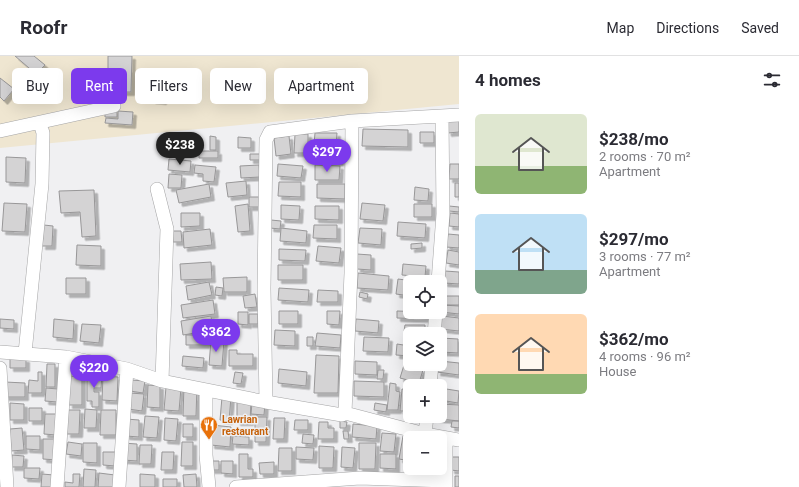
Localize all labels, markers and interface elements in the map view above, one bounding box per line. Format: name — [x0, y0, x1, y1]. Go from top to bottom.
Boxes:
text: Roofr — [20, 16, 67, 39]
text: Map — [607, 20, 634, 36]
text: Directions — [656, 20, 719, 36]
text: Saved — [741, 20, 779, 36]
chip: Buy — [12, 68, 63, 104]
chip: Rent — [71, 68, 127, 104]
chip: Filters — [135, 68, 202, 104]
chip: New — [210, 68, 266, 104]
chip: Apartment — [274, 68, 368, 104]
icon: filters — [761, 69, 783, 91]
text: 4 homes — [475, 70, 541, 90]
text: $238/mo — [599, 129, 669, 149]
icon: home — [507, 130, 555, 178]
pin: $238 — [156, 132, 204, 166]
text: $238 — [165, 137, 195, 152]
pin: $297 — [303, 139, 351, 173]
text: $297 — [312, 144, 342, 159]
text: 2 rooms · 70 m² — [599, 149, 691, 164]
text: Apartment — [599, 164, 661, 179]
text: $297/mo — [599, 229, 669, 249]
icon: home — [507, 230, 555, 278]
text: 3 rooms · 77 m² — [599, 249, 691, 264]
text: Apartment — [599, 264, 661, 279]
map controls — [403, 275, 447, 475]
button: locate — [403, 275, 447, 319]
pin: $362 — [192, 319, 240, 353]
text: $362 — [201, 324, 231, 339]
button: layers — [403, 327, 447, 371]
text: $362/mo — [599, 329, 669, 349]
icon: home — [507, 330, 555, 378]
text: 4 rooms · 96 m² — [599, 349, 691, 364]
pin: $220 — [70, 355, 118, 389]
text: $220 — [79, 360, 109, 375]
text: House — [599, 364, 636, 379]
button: + — [403, 379, 447, 423]
place label: Lawrian restaurant — [222, 414, 269, 437]
restaurant icon: Lawrian restaurant — [199, 415, 219, 440]
button: − — [403, 431, 447, 475]

